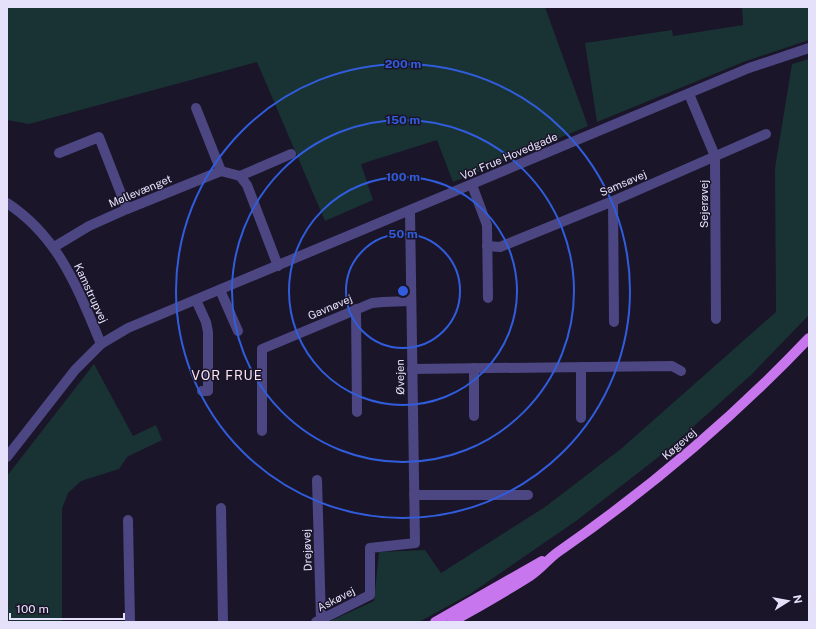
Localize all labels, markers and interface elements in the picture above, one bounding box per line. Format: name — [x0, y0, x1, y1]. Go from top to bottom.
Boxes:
text: 200 m — [385, 57, 421, 71]
text: 150 m — [386, 113, 420, 127]
street label: Vor Frue Hovedgade — [459, 130, 559, 182]
street label: Samsøvej — [598, 168, 648, 198]
text: 100 m — [386, 170, 420, 184]
street label: Møllevænget — [107, 172, 173, 210]
street label: Sejerøvej — [698, 180, 710, 228]
text: 50 m — [388, 227, 418, 241]
street label: Kamstrupvej — [72, 261, 110, 325]
centre of rings — [396, 284, 410, 298]
street label: Gavnøvej — [306, 292, 354, 322]
street label: Øvejen — [394, 359, 406, 395]
district label: VOR FRUE — [191, 368, 263, 383]
street label: Køgevej — [660, 426, 698, 462]
street label: Drejøvej — [300, 529, 314, 571]
north arrow — [768, 581, 808, 621]
street label: Askøvej — [315, 584, 357, 614]
text: N — [791, 594, 805, 604]
scale bar — [10, 595, 124, 621]
text: 100 m — [16, 602, 49, 616]

